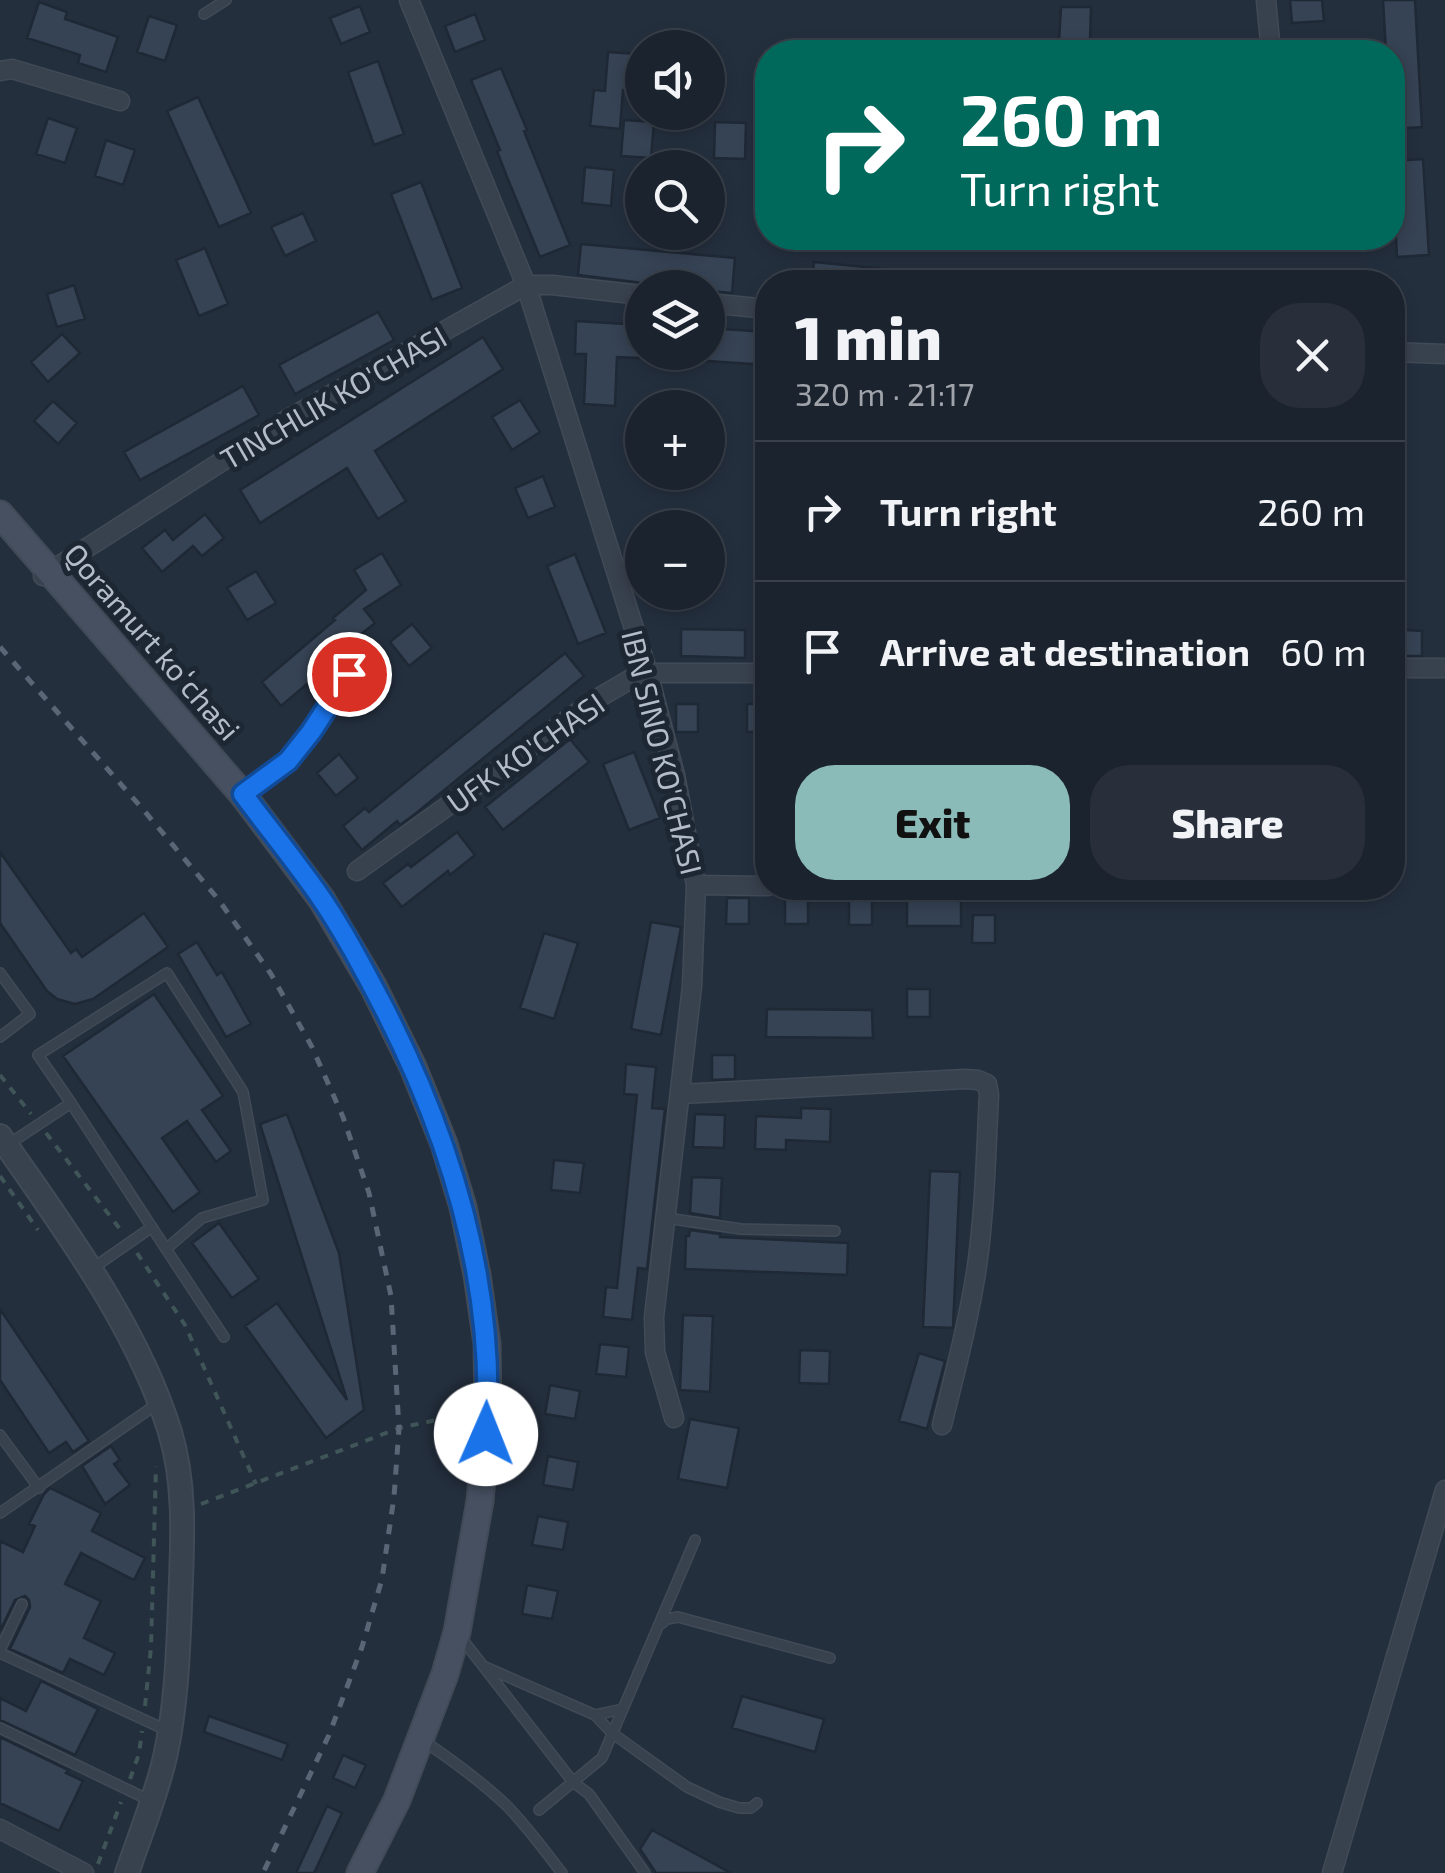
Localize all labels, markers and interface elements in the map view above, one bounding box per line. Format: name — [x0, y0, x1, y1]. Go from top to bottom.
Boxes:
map controls — [625, 30, 725, 610]
button: sound — [625, 30, 725, 130]
text: 260 m — [960, 76, 1163, 160]
icon: right — [795, 80, 925, 210]
button: search — [625, 150, 725, 250]
text: Turn right — [960, 161, 1160, 215]
button: layers — [625, 270, 725, 370]
text: 1 min — [795, 300, 942, 372]
button: close — [1260, 303, 1365, 408]
street label: TINCHLIK KO'CHASI — [214, 318, 452, 476]
text: 320 m · 21:17 — [795, 374, 974, 412]
button: + — [625, 390, 725, 490]
icon: right — [795, 484, 850, 539]
text: Turn right — [880, 488, 1057, 534]
text: 260 m — [1257, 488, 1365, 534]
button: − — [625, 510, 725, 610]
street label: Qoramurt koʻchasi — [58, 535, 248, 747]
icon: arrive — [795, 624, 850, 679]
street label: IBN SINO KO'CHASI — [615, 626, 711, 878]
text: Arrive at destination — [880, 628, 1250, 674]
text: 60 m — [1280, 628, 1367, 674]
pin — [307, 632, 392, 717]
icon: arrive — [322, 647, 377, 702]
street label: UFK KO'CHASI — [439, 684, 611, 820]
button: Exit — [795, 765, 1070, 880]
button: Share — [1090, 765, 1365, 880]
position arrow — [434, 1382, 538, 1486]

